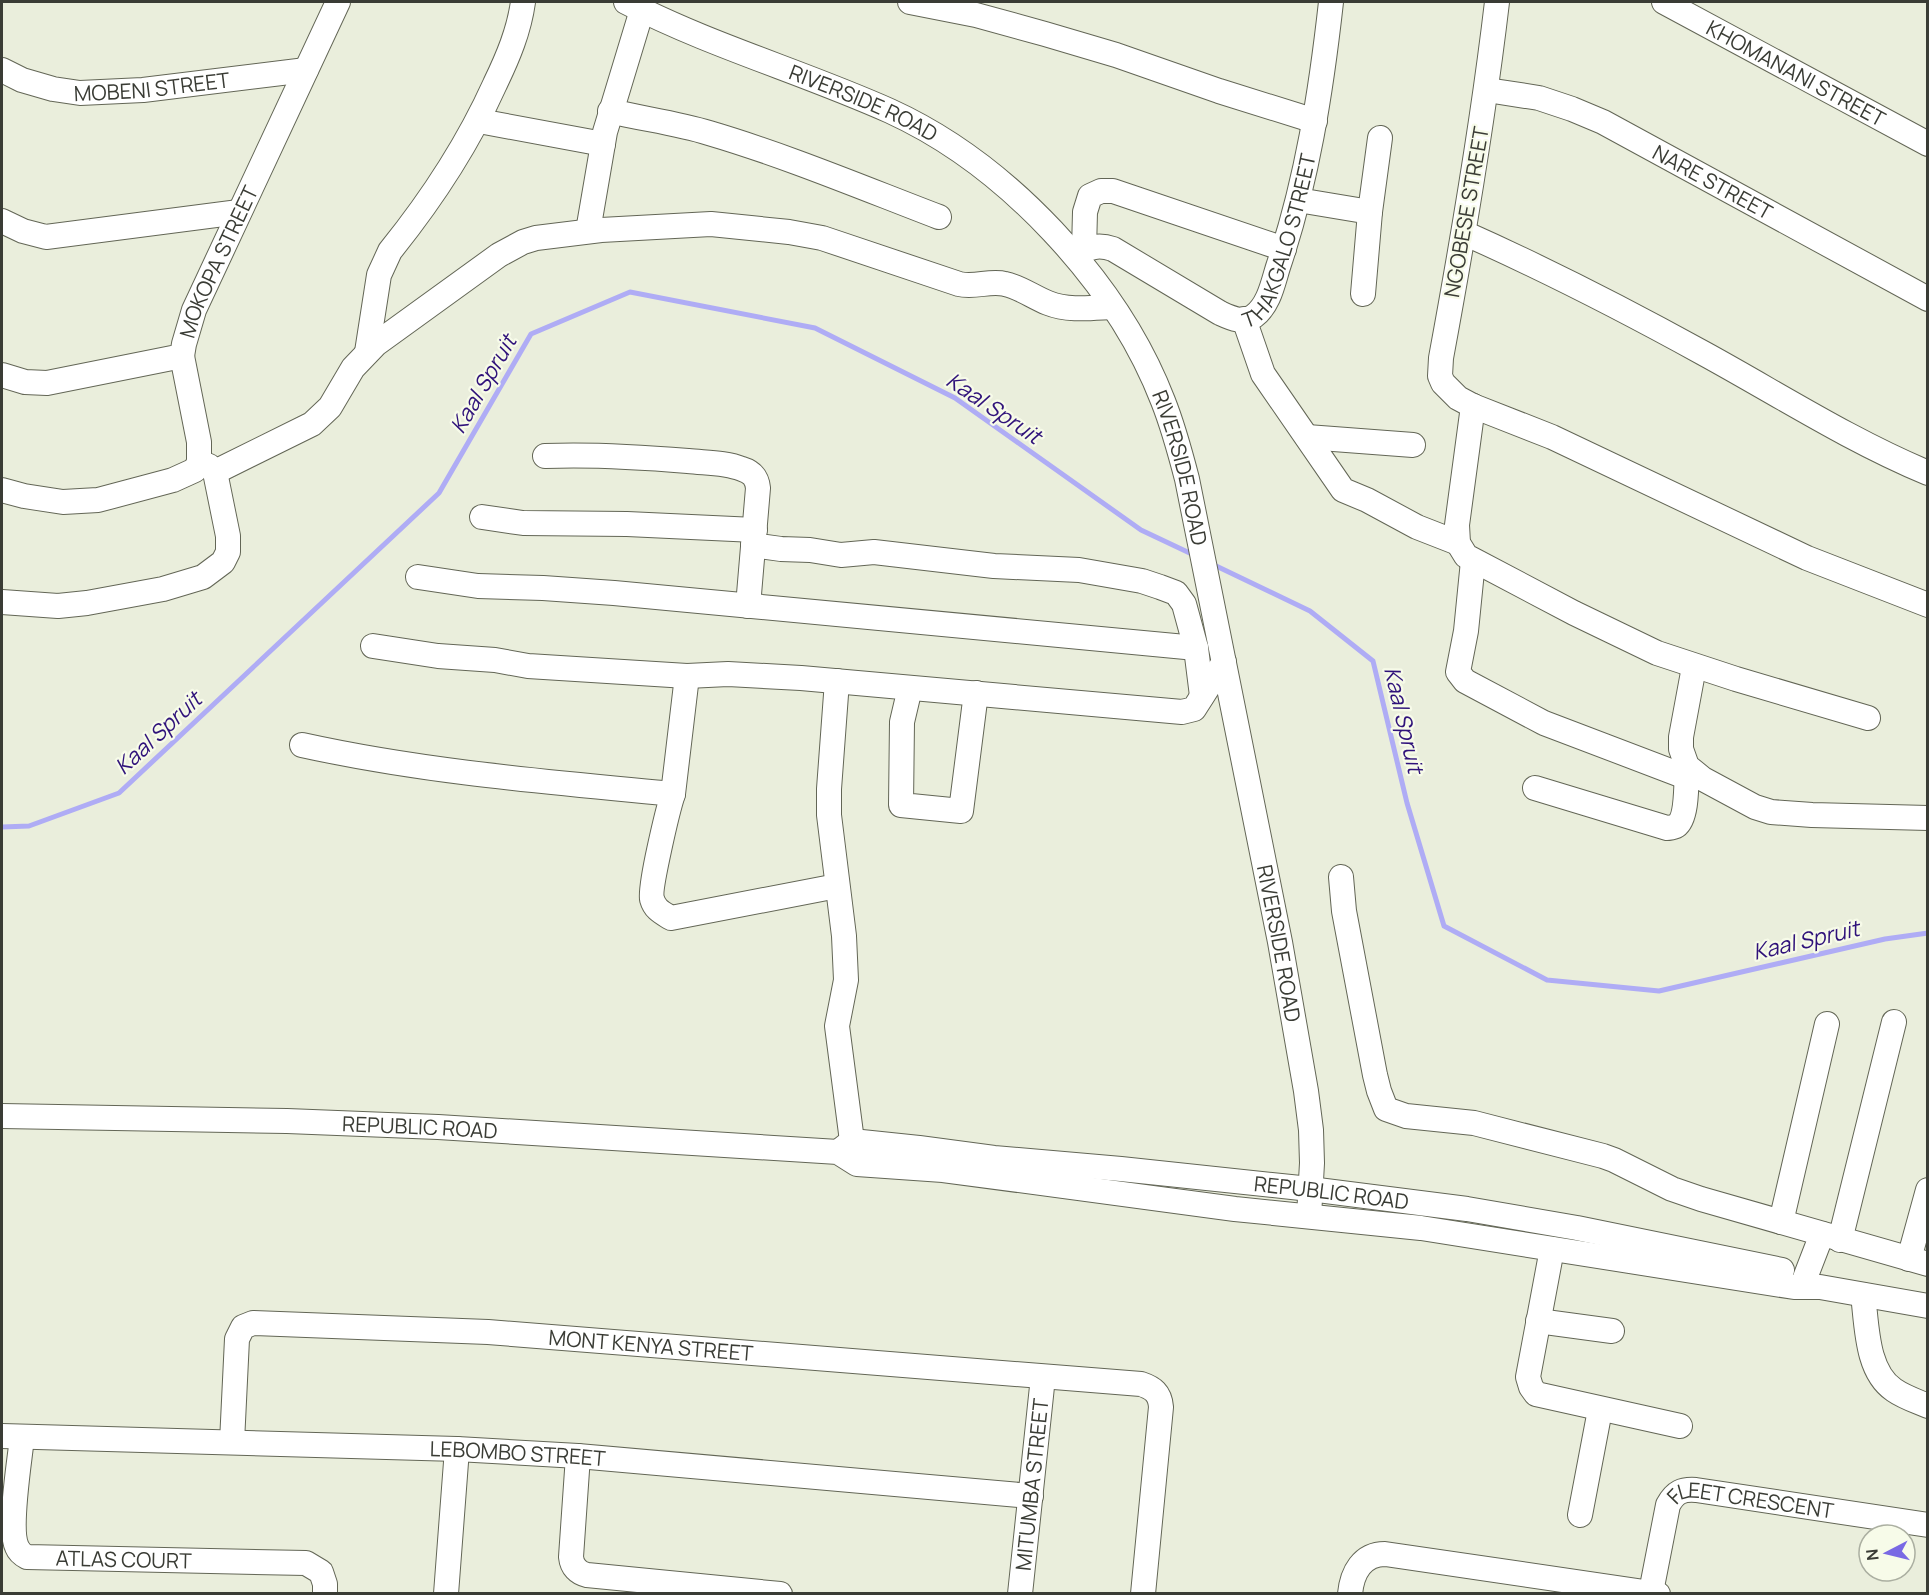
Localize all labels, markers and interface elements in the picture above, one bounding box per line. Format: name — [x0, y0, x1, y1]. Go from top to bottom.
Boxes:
street label: KHOMANANI STREET — [1702, 13, 1891, 133]
street label: RIVERSIDE ROAD — [785, 58, 943, 147]
street label: MOBENI STREET — [73, 65, 232, 107]
street label: NGOBESE STREET — [1437, 124, 1495, 300]
street label: NARE STREET — [1648, 138, 1778, 226]
street label: THAKGALO STREET — [1238, 151, 1322, 334]
street label: MOKOPA STREET — [173, 181, 264, 341]
water label: Kaal Spruit — [443, 328, 524, 439]
water label: Kaal Spruit — [941, 365, 1049, 452]
street label: RIVERSIDE ROAD — [1146, 386, 1214, 548]
water label: Kaal Spruit — [1377, 664, 1431, 778]
water label: Kaal Spruit — [108, 684, 210, 781]
street label: RIVERSIDE ROAD — [1251, 862, 1308, 1024]
water label: Kaal Spruit — [1750, 913, 1864, 967]
street label: REPUBLIC ROAD — [341, 1109, 499, 1145]
street label: REPUBLIC ROAD — [1253, 1169, 1411, 1215]
street label: MONT KENYA STREET — [548, 1323, 755, 1367]
street label: MITUMBA STREET — [1009, 1397, 1055, 1572]
street label: LEBOMBO STREET — [429, 1434, 607, 1472]
street label: FLEET CRESCENT — [1660, 1476, 1836, 1525]
north arrow — [1857, 1523, 1917, 1583]
street label: ATLAS COURT — [55, 1544, 193, 1575]
text: N — [1860, 1548, 1884, 1562]

